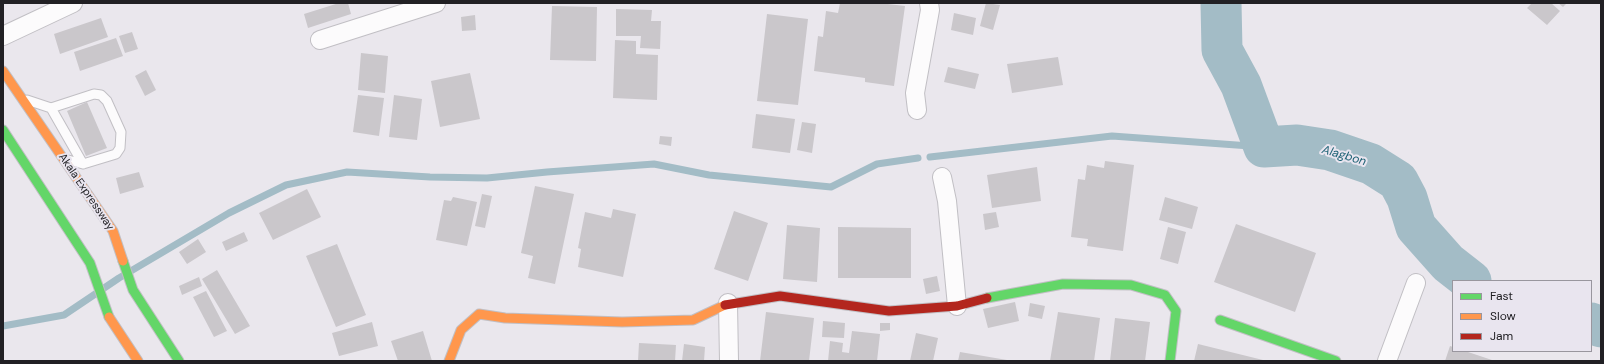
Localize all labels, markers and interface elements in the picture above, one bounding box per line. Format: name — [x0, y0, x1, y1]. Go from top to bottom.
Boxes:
water label: Alagbon — [1320, 143, 1368, 169]
street label: Akala Expressway — [55, 151, 117, 233]
legend — [1452, 280, 1592, 352]
text: Fast — [1490, 288, 1513, 304]
text: Slow — [1490, 308, 1516, 324]
text: Jam — [1490, 328, 1513, 344]

